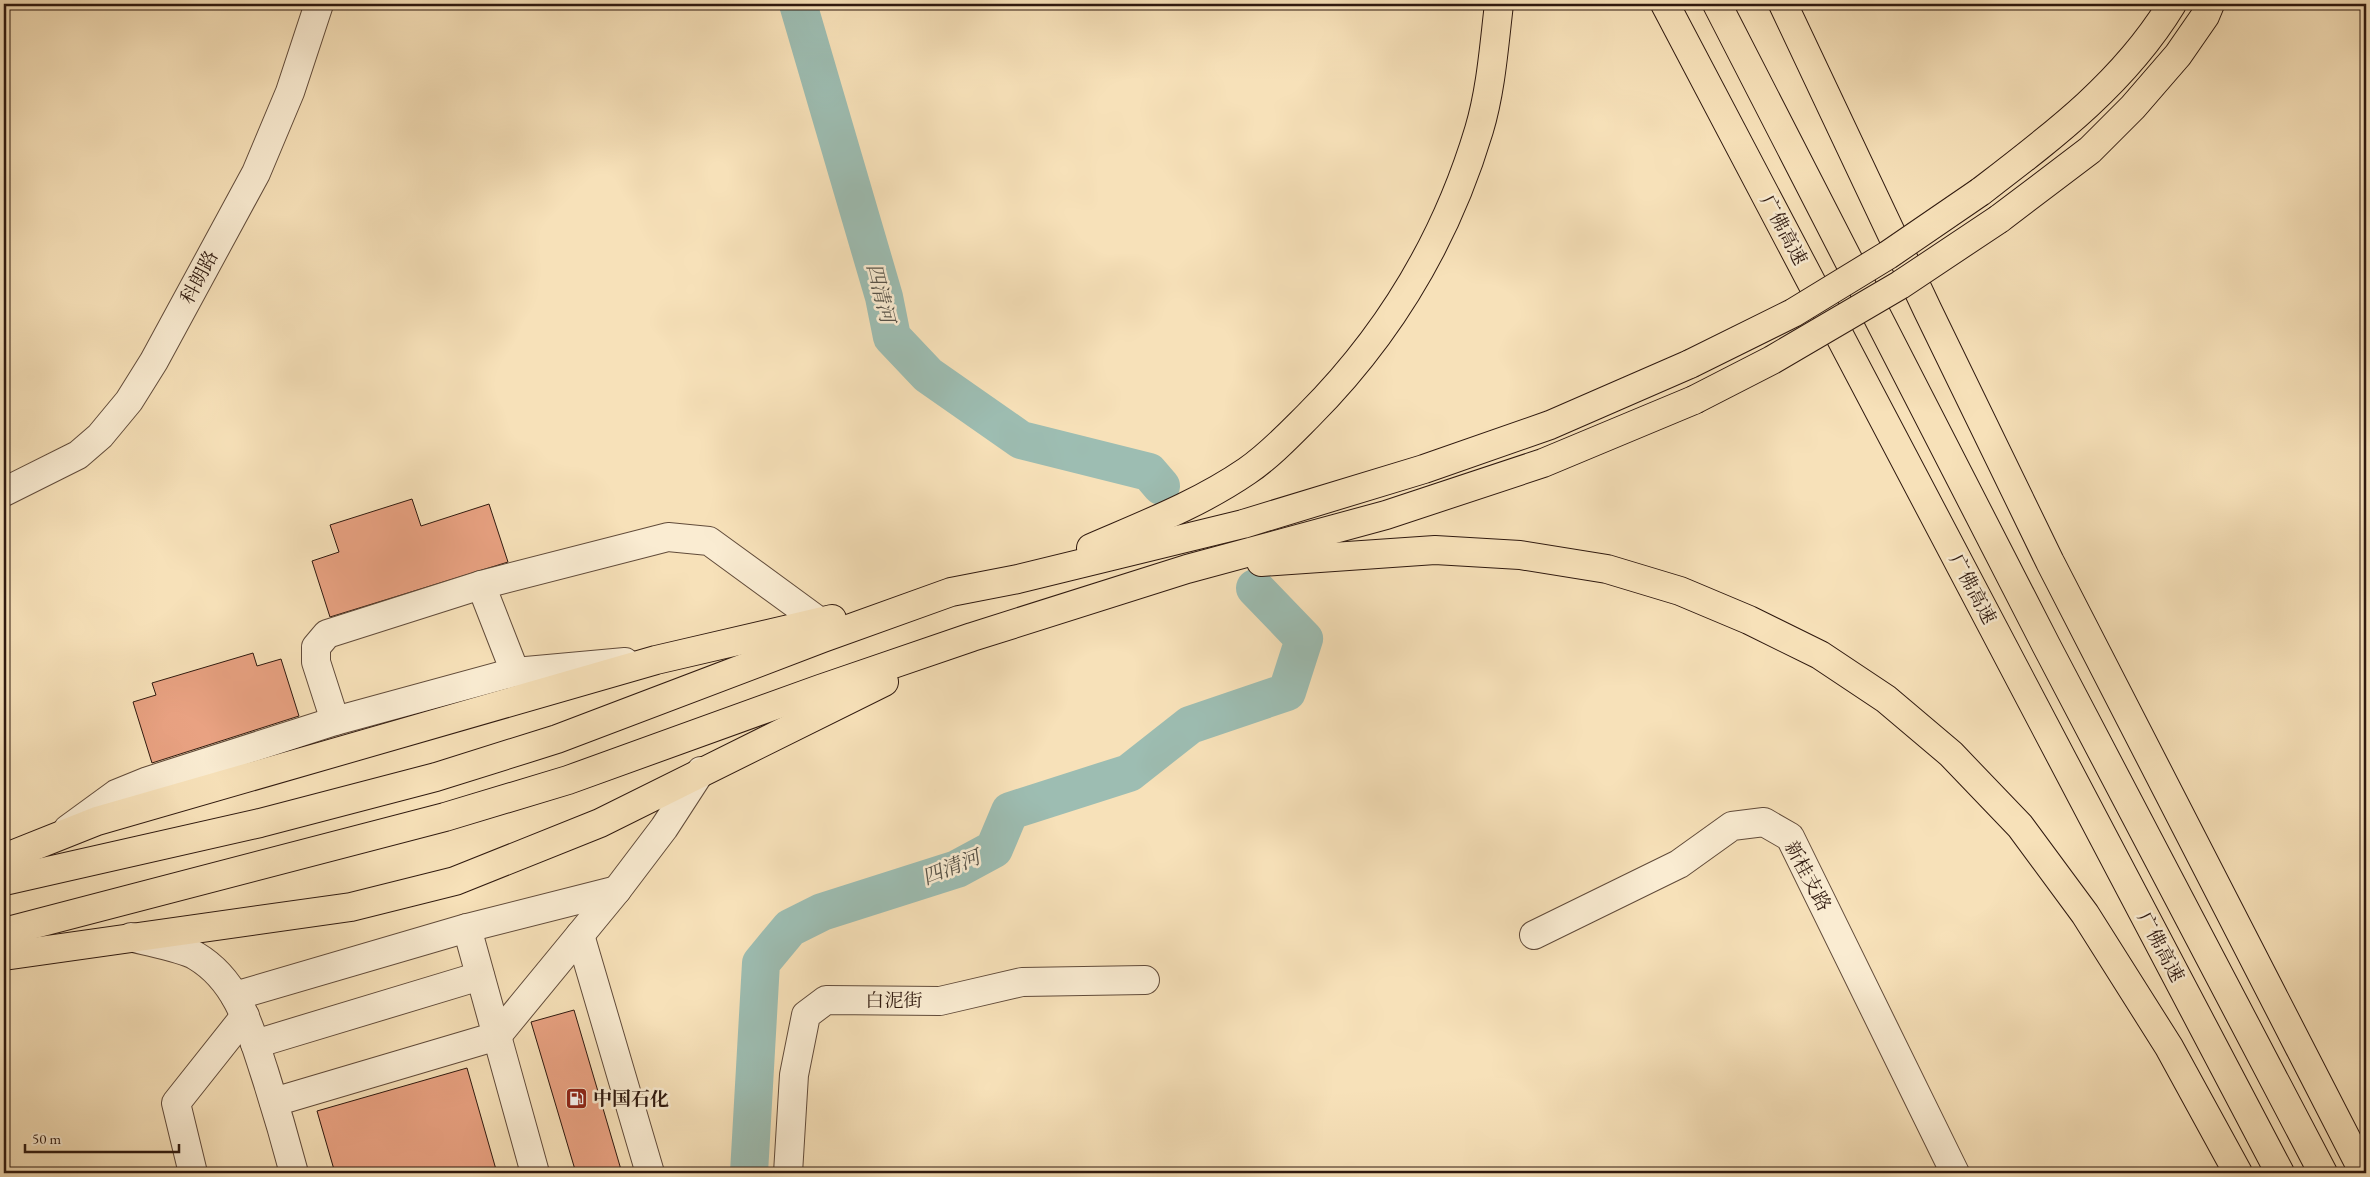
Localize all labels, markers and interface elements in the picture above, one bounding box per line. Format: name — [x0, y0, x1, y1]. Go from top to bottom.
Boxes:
street label: 广佛高速 — [1755, 191, 1813, 269]
street label: 科朗路 — [175, 246, 223, 308]
water label: 四清河 — [861, 261, 902, 328]
street label: 广佛高速 — [1944, 550, 2002, 628]
street label: 新桂支路 — [1779, 837, 1837, 915]
water label: 四清河 — [918, 843, 986, 890]
street label: 广佛高速 — [2132, 908, 2190, 986]
street label: 白泥街 — [865, 988, 923, 1013]
fuel station icon: 中国石化 — [565, 1086, 589, 1110]
place label: 中国石化 — [593, 1086, 669, 1111]
scale bar — [25, 1122, 179, 1154]
text: 50 m — [32, 1129, 61, 1148]

